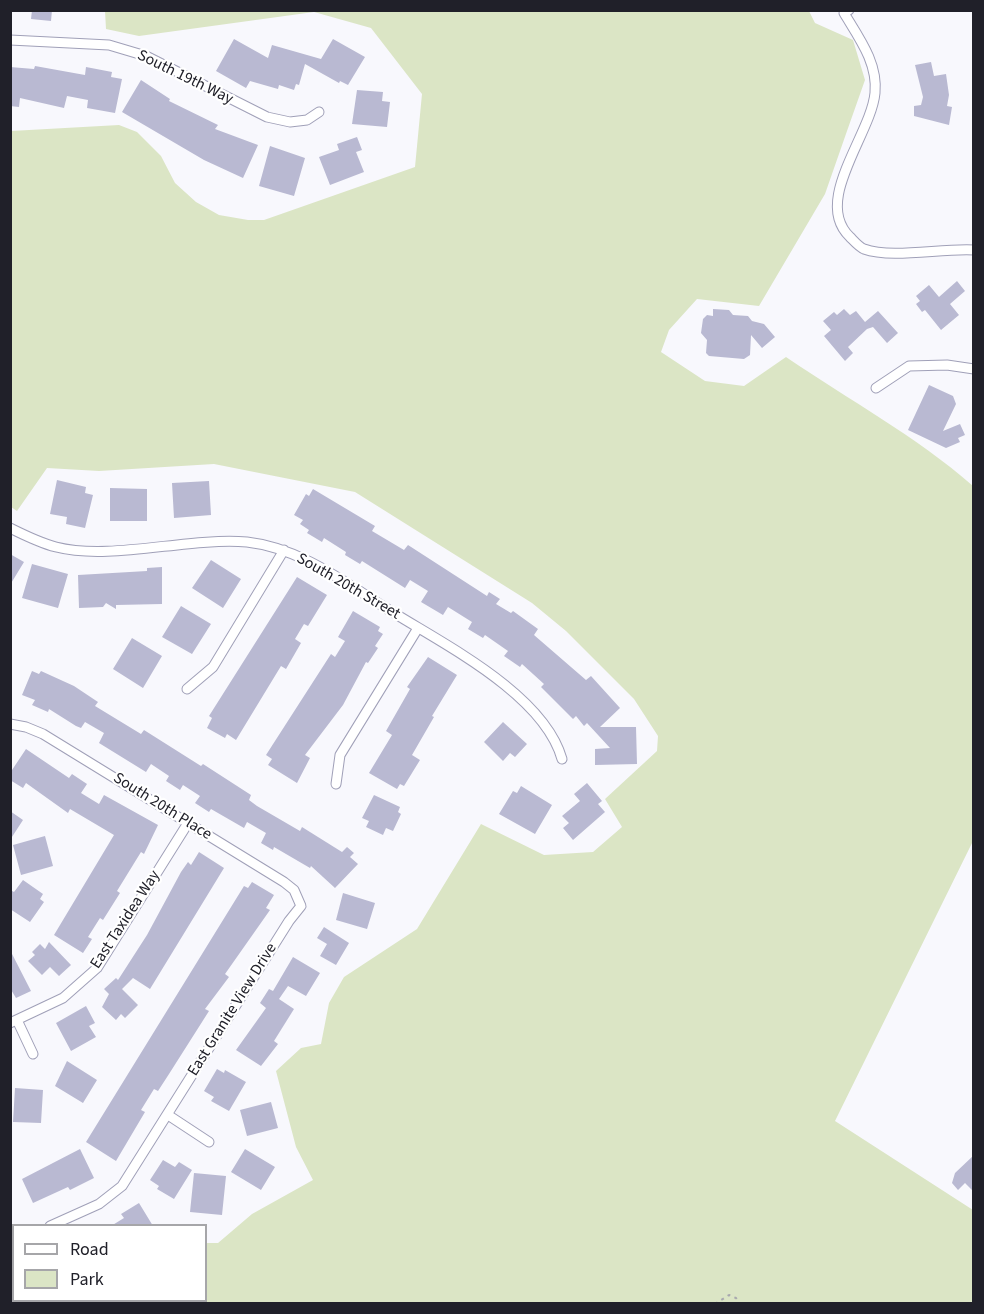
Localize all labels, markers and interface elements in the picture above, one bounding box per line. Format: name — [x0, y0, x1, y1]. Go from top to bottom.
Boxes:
street label: South 19th Way — [134, 47, 236, 109]
street label: South 20th Street — [293, 550, 403, 624]
street label: South 20th Place — [109, 769, 215, 845]
street label: East Taxidea Way — [87, 867, 165, 973]
street label: East Granite View Drive — [184, 940, 282, 1080]
legend — [12, 1224, 207, 1302]
text: Road — [70, 1237, 109, 1262]
text: Park — [70, 1267, 104, 1292]

